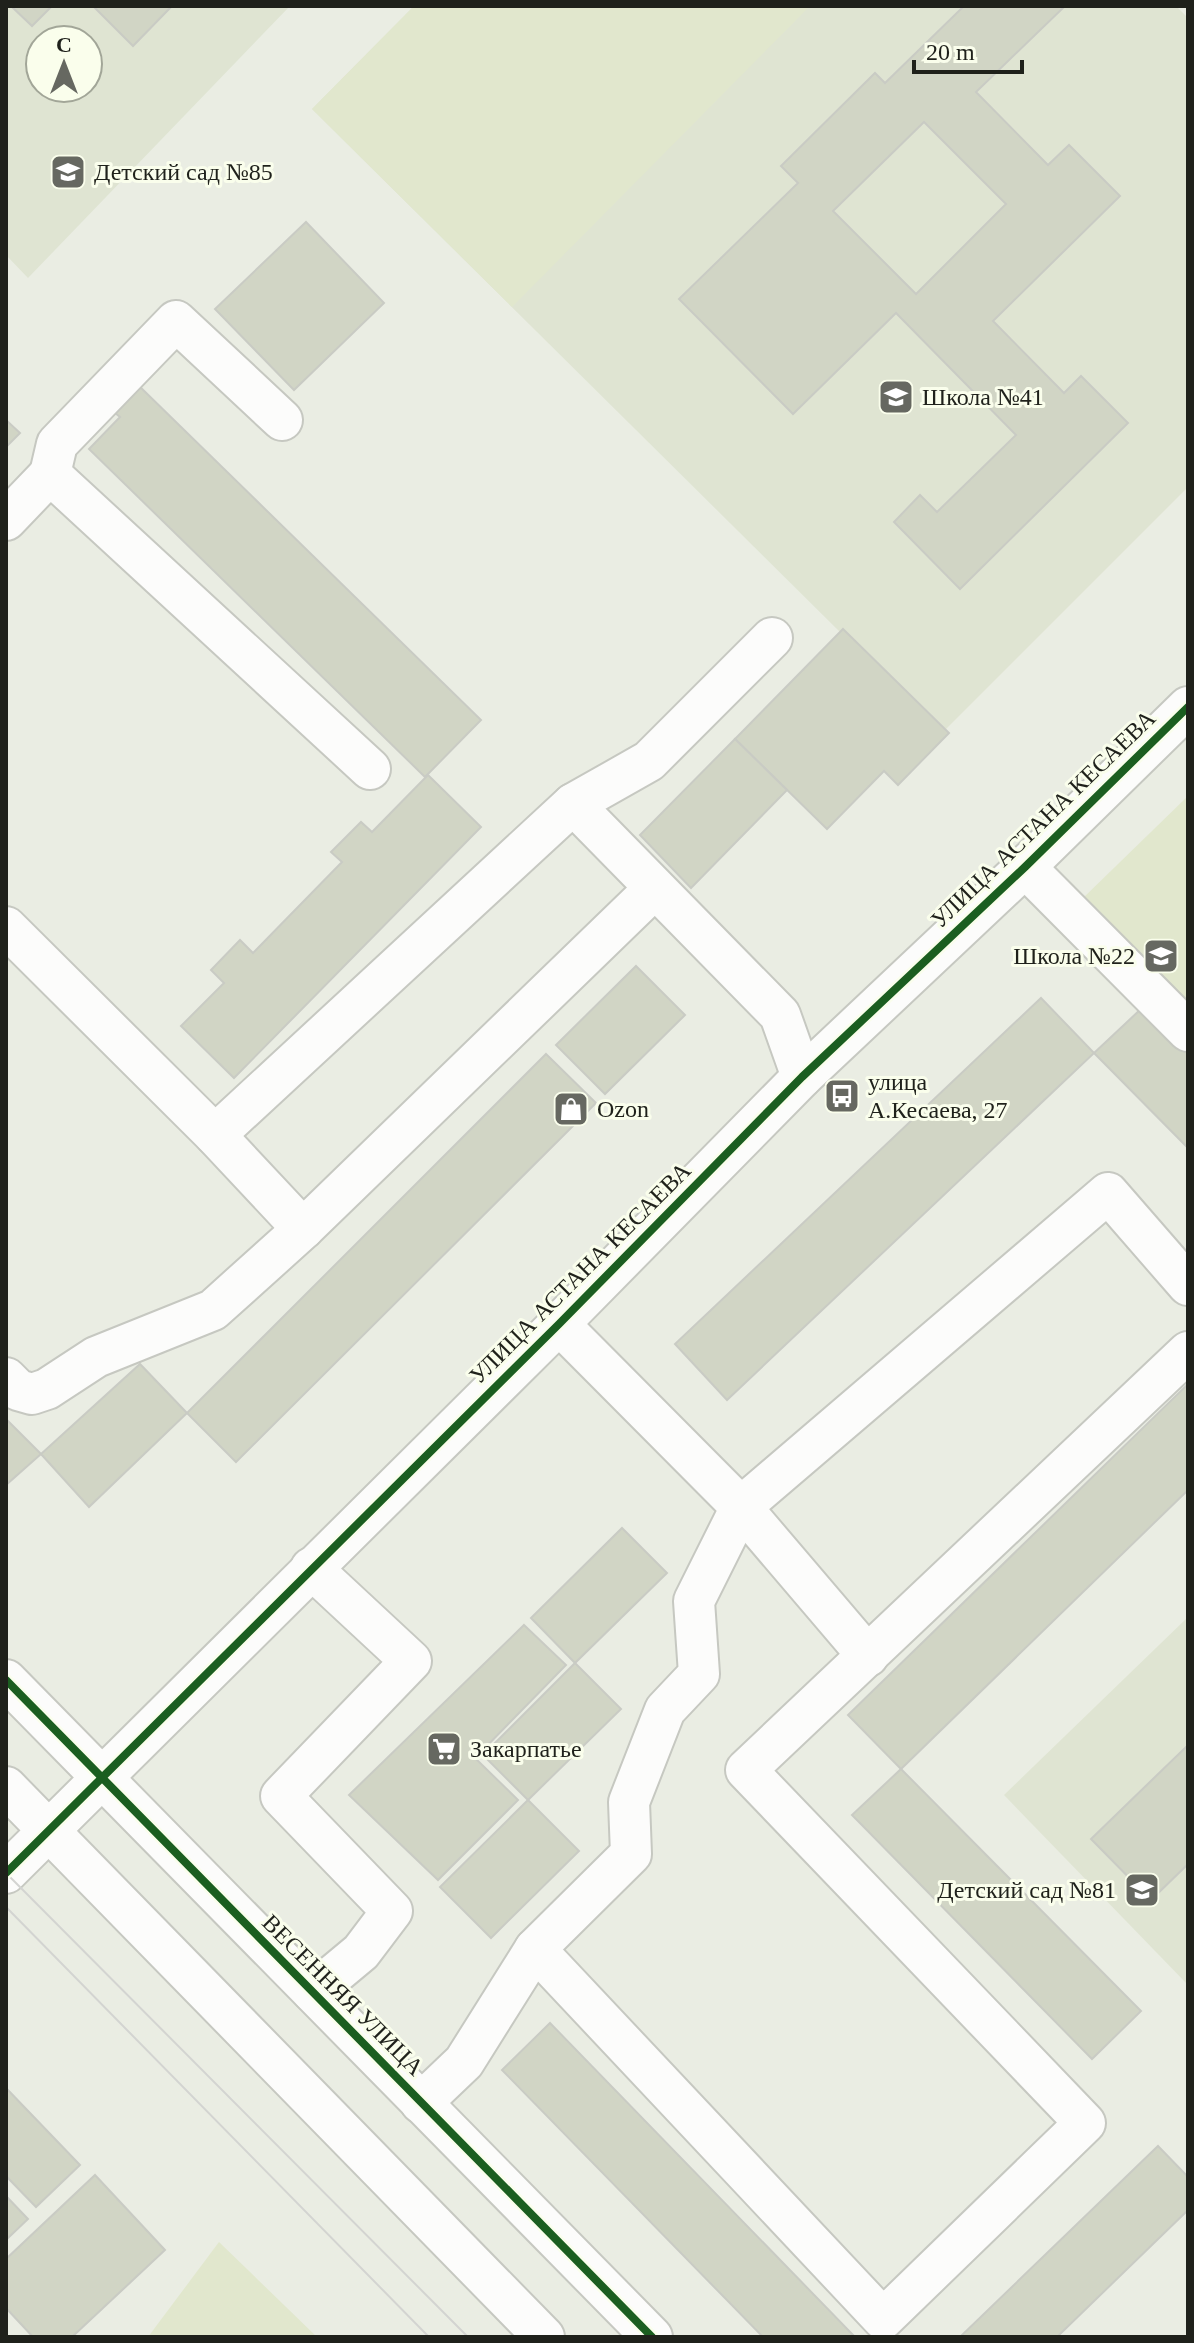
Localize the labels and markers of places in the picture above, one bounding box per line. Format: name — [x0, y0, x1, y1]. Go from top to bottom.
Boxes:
school or university icon: Детский сад №85 — [49, 153, 87, 191]
place label: Детский сад №85 — [94, 159, 273, 185]
school or university icon: Школа №41 — [877, 378, 915, 416]
place label: Школа №41 — [922, 384, 1044, 410]
school or university icon: Школа №22 — [1142, 937, 1180, 975]
place label: Школа №22 — [1013, 943, 1135, 969]
place label: улица А.Кесаева, 27 — [868, 1069, 1008, 1123]
bus stop icon: улица А.Кесаева, 27 — [823, 1077, 861, 1115]
shop icon: Ozon — [552, 1090, 590, 1128]
place label: Ozon — [597, 1096, 649, 1122]
supermarket icon: Закарпатье — [425, 1730, 463, 1768]
place label: Закарпатье — [470, 1736, 582, 1762]
school or university icon: Детский сад №81 — [1123, 1871, 1161, 1909]
place label: Детский сад №81 — [937, 1877, 1116, 1903]

